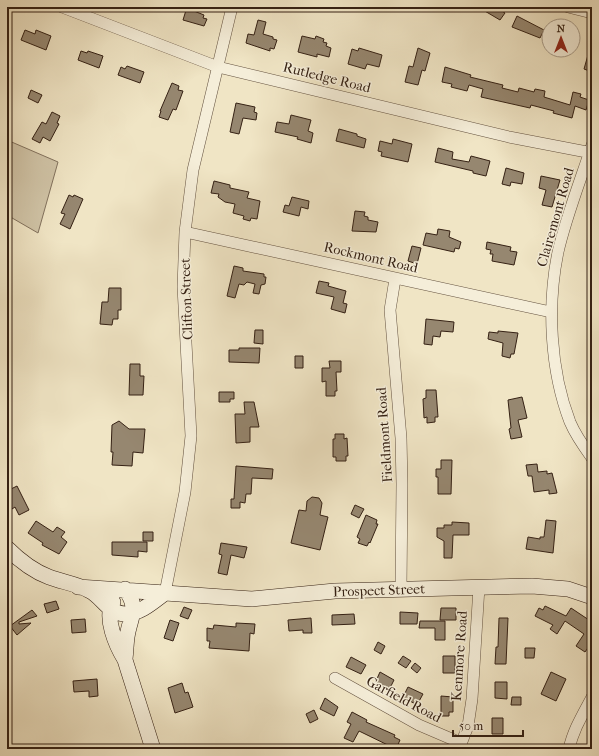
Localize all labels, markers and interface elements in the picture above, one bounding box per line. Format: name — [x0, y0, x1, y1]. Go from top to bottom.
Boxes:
north arrow — [541, 18, 581, 58]
text: N — [557, 22, 566, 35]
street label: Rutledge Road — [281, 58, 373, 97]
street label: Clairemont Road — [533, 165, 578, 269]
street label: Rockmont Road — [322, 238, 420, 277]
street label: Clifton Street — [177, 258, 196, 340]
street label: Fieldmont Road — [373, 386, 396, 483]
street label: Prospect Street — [333, 580, 425, 601]
street label: Kenmore Road — [448, 610, 471, 702]
street label: Garfield Road — [363, 673, 445, 727]
scale bar — [453, 712, 523, 738]
text: 50 m — [459, 719, 483, 733]

